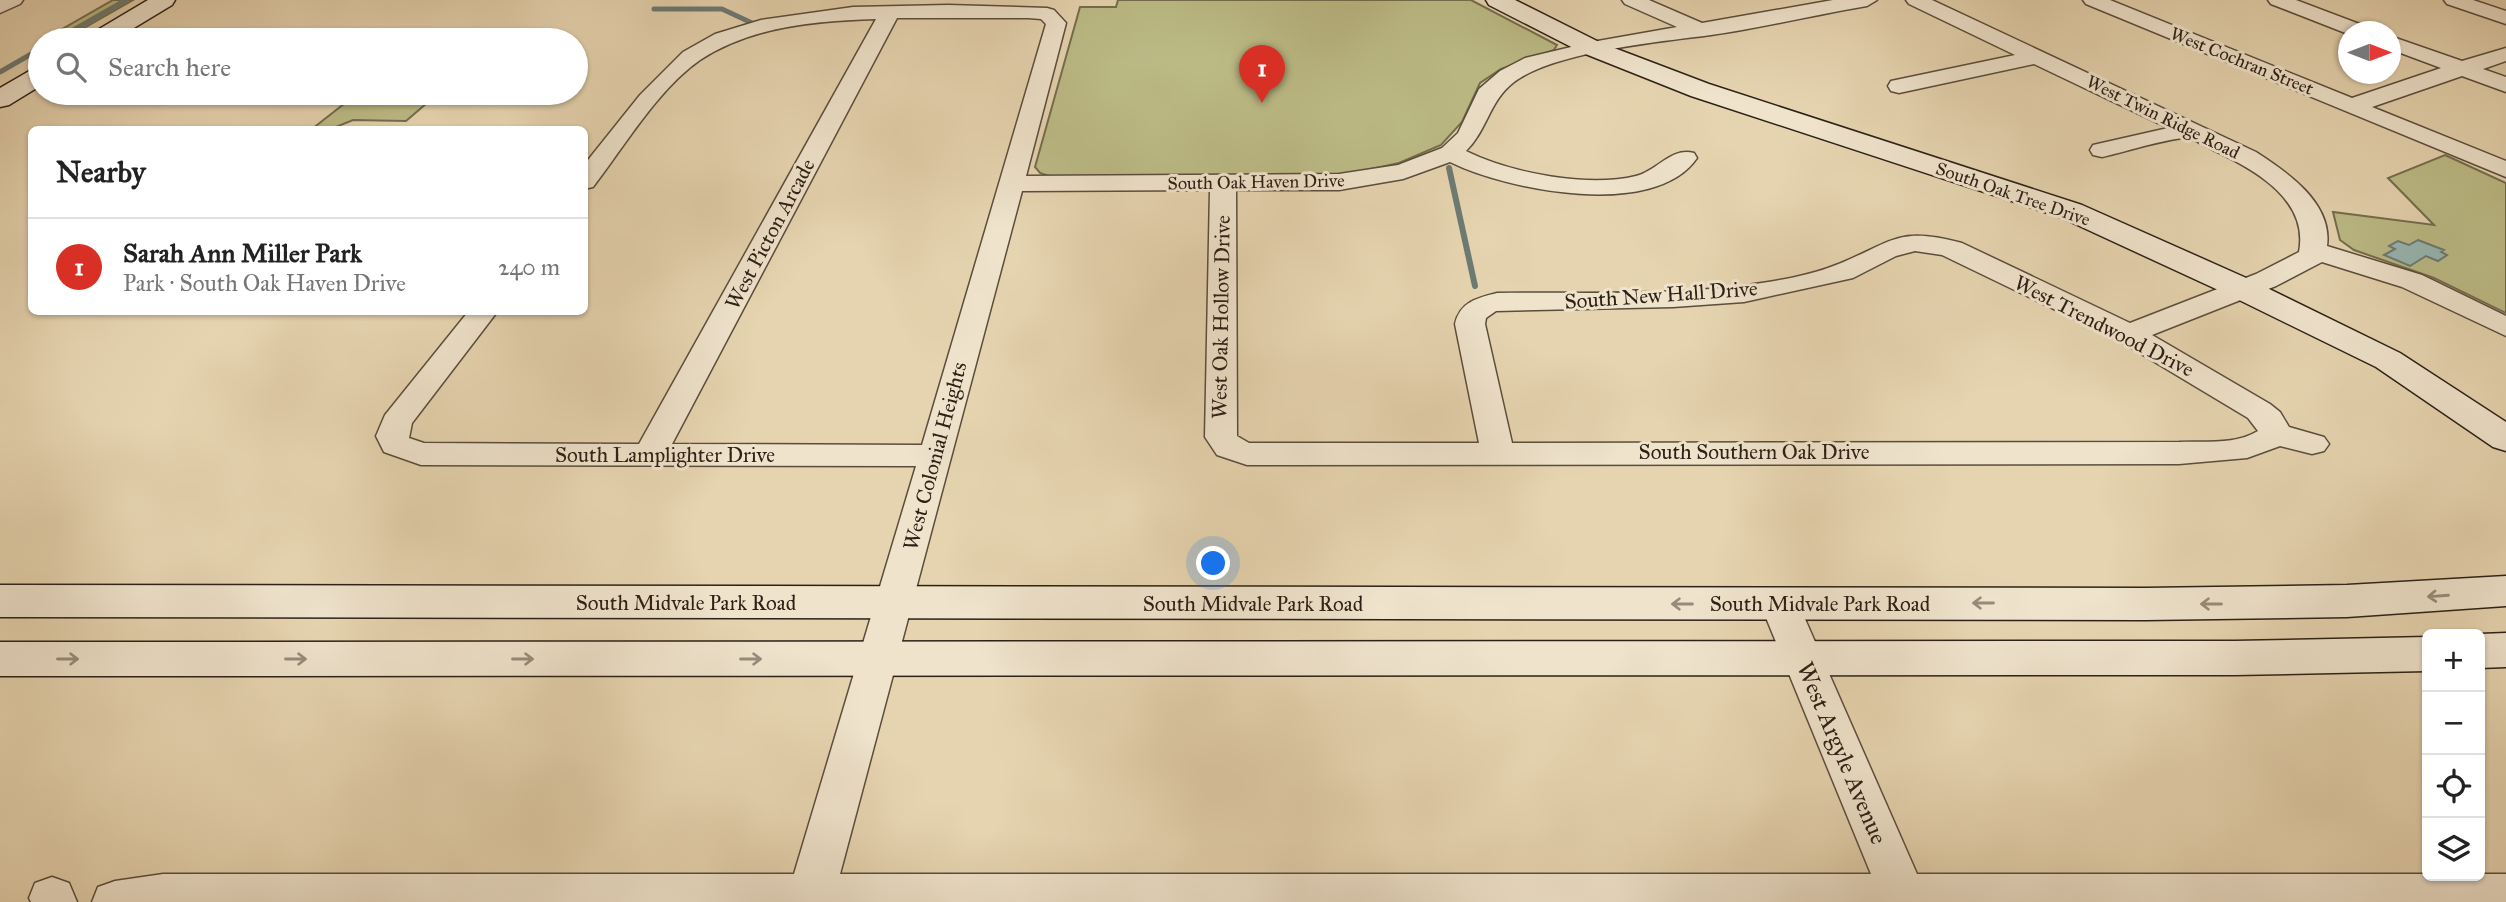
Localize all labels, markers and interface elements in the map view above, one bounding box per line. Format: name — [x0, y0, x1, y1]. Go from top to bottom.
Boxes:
north arrow — [2338, 21, 2401, 84]
street label: West Cochran Street — [2167, 22, 2317, 100]
search box — [28, 28, 588, 105]
pin: 1 — [1239, 45, 1285, 103]
icon: search — [52, 48, 90, 86]
text: Search here — [108, 51, 231, 83]
street label: West Twin Ridge Road — [2082, 70, 2243, 165]
text: Nearby — [56, 154, 146, 190]
street label: West Picton Arcade — [719, 154, 821, 314]
street label: South Oak Tree Drive — [1933, 157, 2093, 231]
street label: South Oak Haven Drive — [1167, 169, 1345, 195]
street label: West Oak Hollow Drive — [1206, 215, 1236, 419]
text: Sarah Ann Miller Park — [123, 237, 362, 269]
text: 1 — [74, 253, 84, 281]
text: 240 m — [498, 253, 560, 281]
text: Park · South Oak Haven Drive — [123, 269, 406, 297]
street label: West Trendwood Drive — [2010, 269, 2198, 383]
street label: South New Hall Drive — [1564, 275, 1759, 315]
street label: West Colonial Heights — [897, 359, 973, 553]
street label: South Southern Oak Drive — [1639, 439, 1870, 465]
street label: South Lamplighter Drive — [555, 442, 775, 468]
your location — [1196, 546, 1230, 580]
street label: South Midvale Park Road — [576, 590, 797, 616]
one-way arrow — [2427, 590, 2450, 603]
street label: South Midvale Park Road — [1143, 591, 1364, 617]
street label: South Midvale Park Road — [1710, 591, 1931, 617]
one-way arrow — [1972, 596, 1995, 610]
one-way arrow — [1671, 597, 1694, 611]
one-way arrow — [2199, 597, 2222, 610]
map controls — [2422, 629, 2485, 881]
button: + — [2422, 629, 2485, 692]
one-way arrow — [56, 652, 79, 666]
one-way arrow — [284, 652, 307, 666]
one-way arrow — [511, 652, 534, 666]
one-way arrow — [739, 652, 762, 666]
street label: West Argyle Avenue — [1790, 657, 1894, 849]
button: − — [2422, 692, 2485, 755]
button: locate — [2422, 755, 2485, 818]
button: layers — [2422, 818, 2485, 881]

